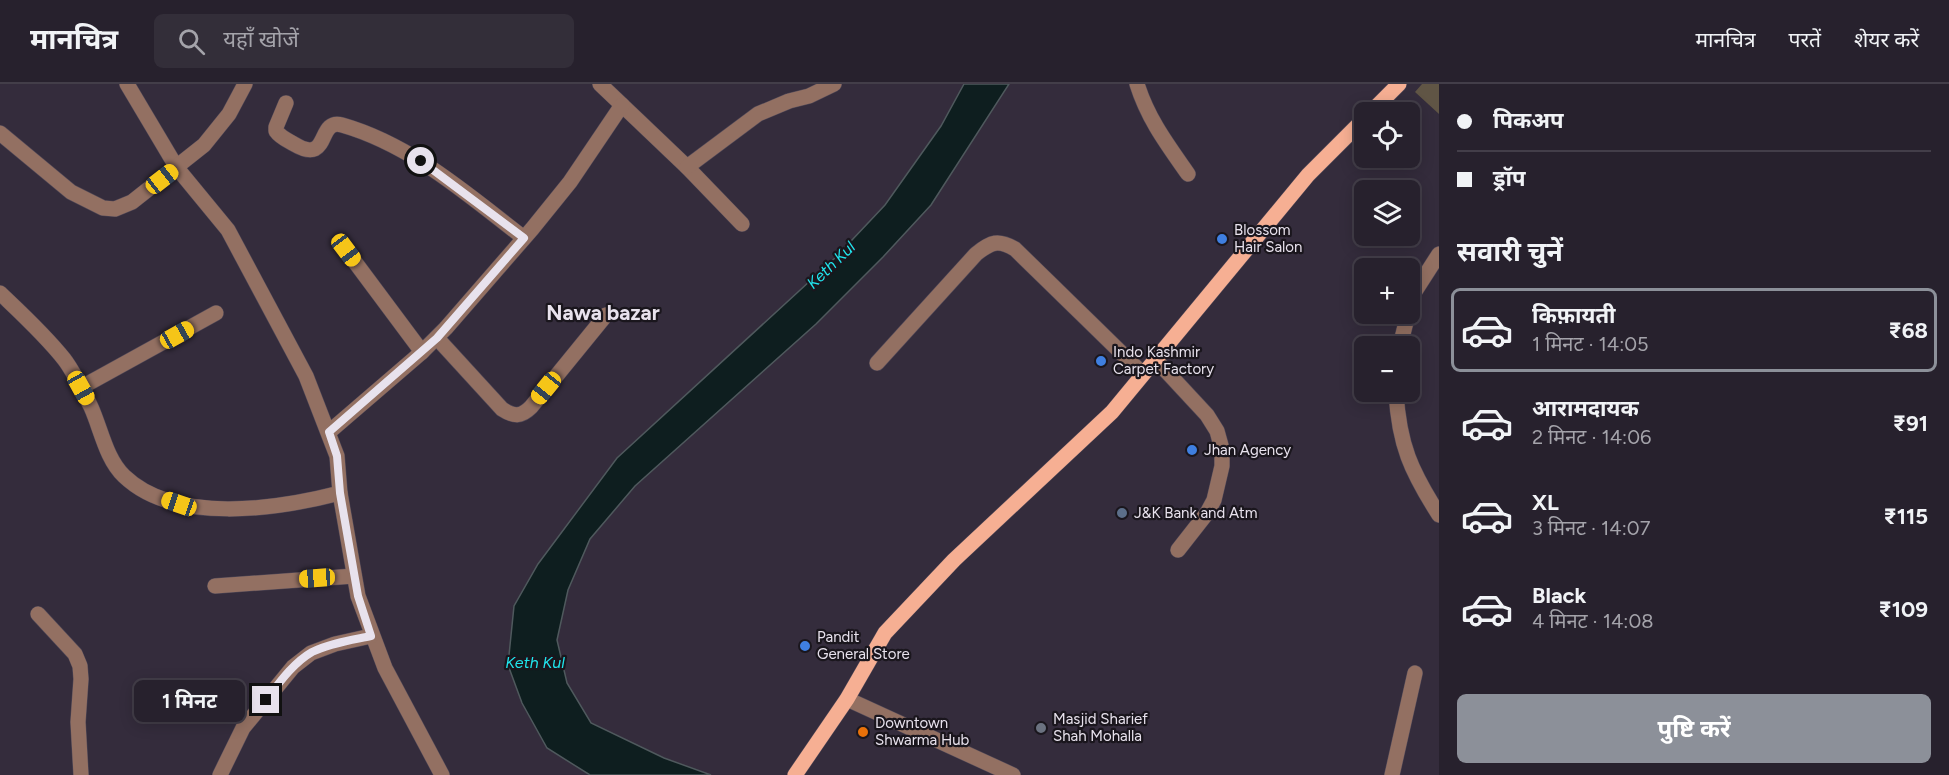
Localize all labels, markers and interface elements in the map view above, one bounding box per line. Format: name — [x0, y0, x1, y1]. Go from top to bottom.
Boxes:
search box — [154, 14, 574, 68]
text: मानचित्र — [30, 22, 118, 56]
icon: search — [175, 25, 208, 58]
text: यहाँ खोजें — [223, 26, 299, 53]
text: मानचित्र — [1696, 27, 1756, 52]
text: परतें — [1789, 27, 1821, 52]
text: शेयर करें — [1854, 27, 1919, 52]
map controls — [1354, 102, 1420, 402]
button: locate — [1354, 102, 1420, 168]
text: पिकअप — [1493, 107, 1564, 134]
route start — [407, 147, 434, 174]
car — [142, 161, 182, 197]
text: ड्रॉप — [1493, 165, 1526, 192]
button: layers — [1354, 180, 1420, 246]
place label: Blossom Hair Salon — [1234, 221, 1302, 256]
car — [328, 230, 364, 270]
marker: Blossom Hair Salon — [1215, 232, 1229, 246]
text: सवारी चुनें — [1457, 235, 1563, 268]
water label: Keth Kul — [803, 237, 859, 293]
button: + — [1354, 258, 1420, 324]
district label: Nawa bazar — [546, 300, 660, 325]
text: किफ़ायती — [1532, 302, 1616, 329]
icon: car — [1460, 303, 1514, 357]
text: ₹68 — [1889, 317, 1928, 344]
car — [157, 318, 197, 352]
text: 1 मिनट · 14:05 — [1532, 332, 1649, 356]
button: − — [1354, 336, 1420, 402]
place label: Indo Kashmir Carpet Factory — [1113, 343, 1214, 378]
marker: Indo Kashmir Carpet Factory — [1094, 354, 1108, 368]
car — [64, 368, 98, 408]
car — [528, 368, 564, 408]
text: आरामदायक — [1532, 395, 1639, 422]
icon: car — [1460, 396, 1514, 450]
text: ₹91 — [1893, 410, 1928, 437]
text: 2 मिनट · 14:06 — [1532, 425, 1651, 449]
place label: Jhan Agency — [1204, 441, 1291, 459]
marker: Jhan Agency — [1185, 443, 1199, 457]
icon: car — [1460, 489, 1514, 543]
text: XL — [1532, 489, 1559, 516]
car — [159, 490, 199, 518]
text: ₹115 — [1883, 503, 1928, 530]
place label: J&K Bank and Atm — [1134, 504, 1258, 522]
marker: J&K Bank and Atm — [1115, 506, 1129, 520]
text: 3 मिनट · 14:07 — [1532, 516, 1650, 540]
car — [298, 568, 336, 588]
icon: car — [1460, 582, 1514, 636]
text: Black — [1532, 582, 1586, 609]
text: ₹109 — [1878, 596, 1928, 623]
text: 4 मिनट · 14:08 — [1532, 609, 1653, 633]
place label: Pandit General Store — [817, 628, 910, 663]
marker: Pandit General Store — [798, 639, 812, 653]
water label: Keth Kul — [505, 653, 565, 672]
callout: 1 मिनट — [134, 679, 245, 721]
route end — [252, 686, 279, 713]
text: 1 मिनट — [162, 689, 217, 713]
button: पुष्टि करें — [1457, 694, 1931, 763]
place label: Masjid Sharief Shah Mohalla — [1053, 710, 1148, 745]
place label: Downtown Shwarma Hub — [875, 714, 970, 749]
marker: Masjid Sharief Shah Mohalla — [1034, 721, 1048, 735]
marker: Downtown Shwarma Hub — [856, 725, 870, 739]

